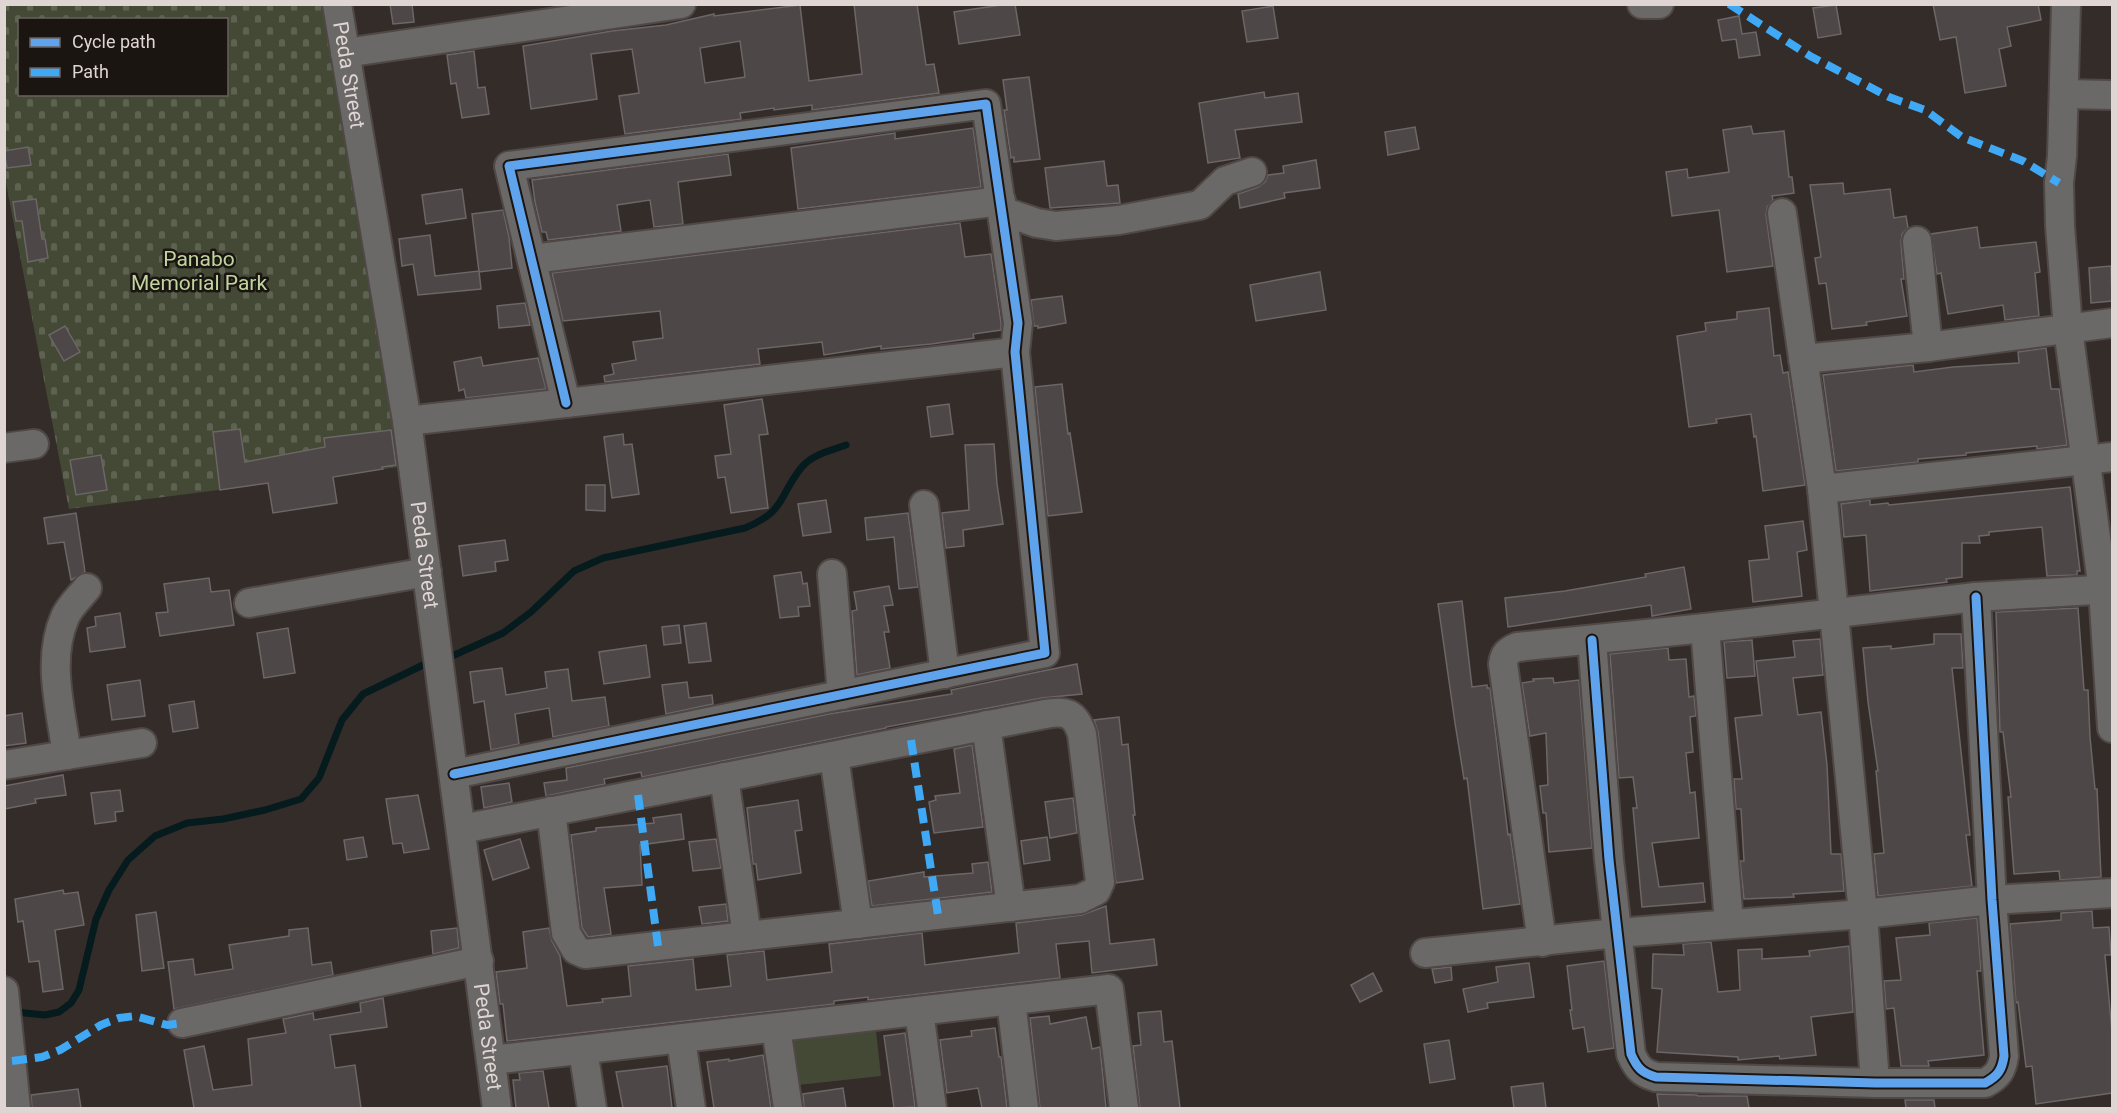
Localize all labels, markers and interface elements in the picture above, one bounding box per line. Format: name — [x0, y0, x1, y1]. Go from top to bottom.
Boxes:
legend — [18, 18, 228, 96]
street label: Peda Street — [328, 20, 370, 130]
text: Cycle path — [72, 31, 156, 52]
text: Path — [72, 61, 109, 82]
park label: Panabo Memorial Park — [131, 247, 267, 295]
street label: Peda Street — [406, 500, 443, 610]
street label: Peda Street — [469, 982, 507, 1092]

